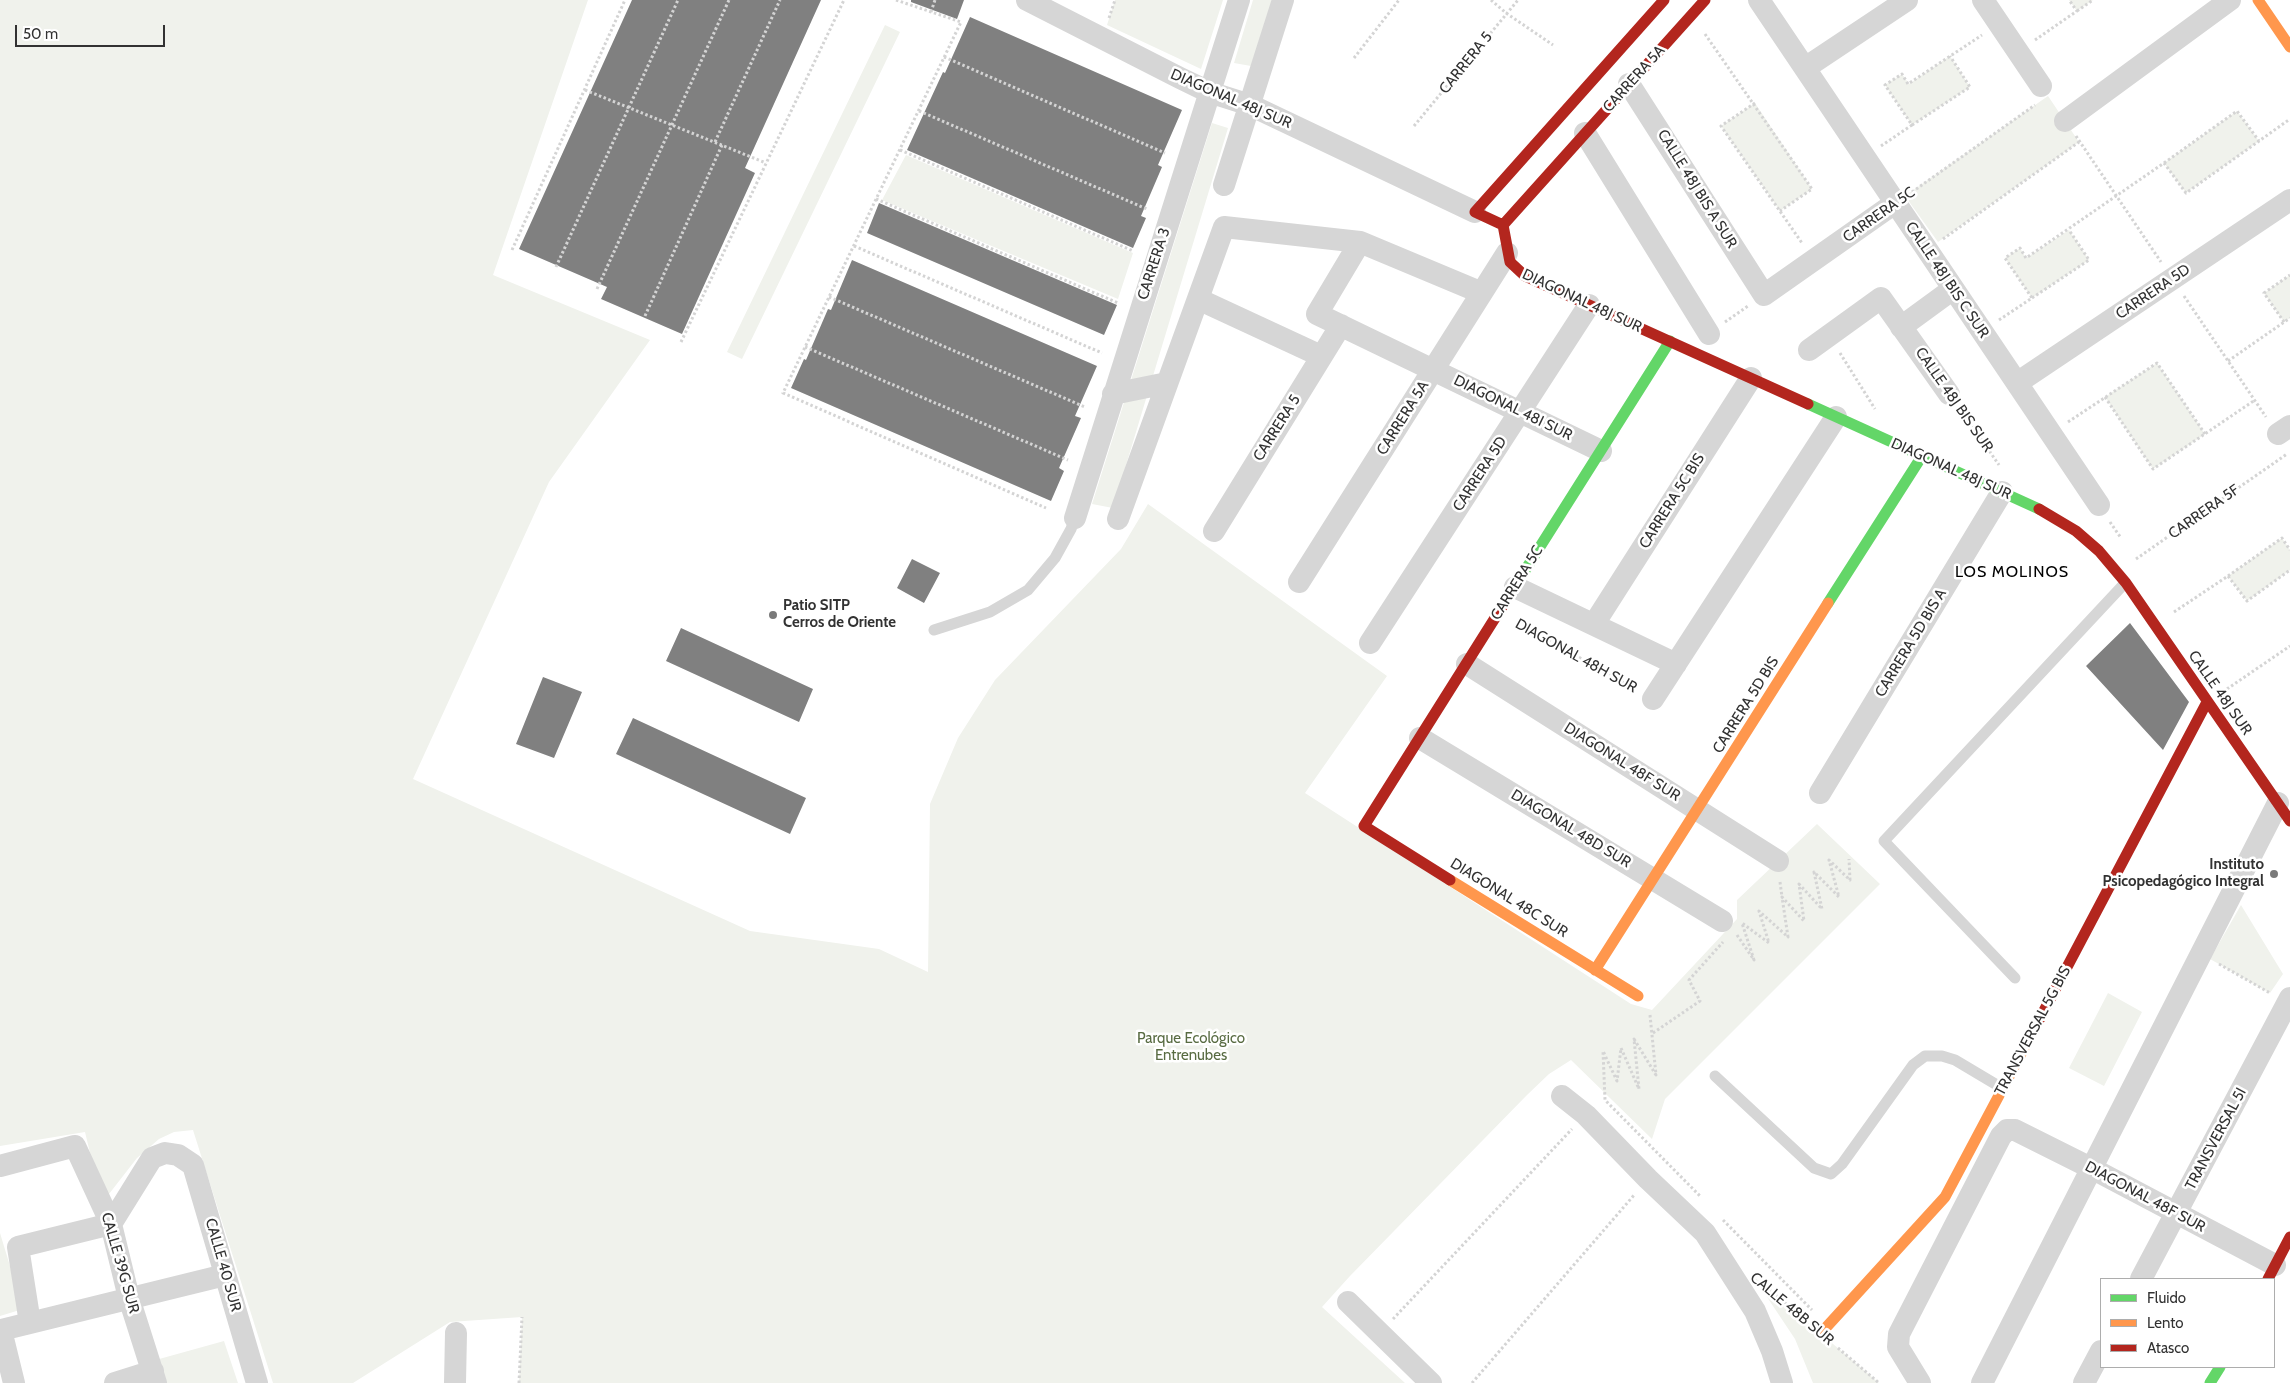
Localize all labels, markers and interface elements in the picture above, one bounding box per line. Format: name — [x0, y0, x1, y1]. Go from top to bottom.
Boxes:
scale bar — [18, 15, 168, 47]
text: 50 m — [23, 25, 58, 43]
street label: CARRERA 5 — [1436, 28, 1496, 98]
street label: CARRERA 5A — [1599, 42, 1669, 116]
street label: DIAGONAL 48J SUR — [1168, 65, 1294, 133]
street label: CALLE 48J BIS A SUR — [1653, 126, 1741, 252]
street label: CARRERA 5C — [1839, 184, 1919, 246]
street label: CALLE 48J BIS C SUR — [1901, 218, 1993, 342]
street label: CARRERA 3 — [1134, 226, 1174, 302]
street label: CARRERA 5D — [2113, 261, 2193, 323]
street label: DIAGONAL 48J SUR — [1519, 265, 1645, 337]
street label: CALLE 48J BIS SUR — [1911, 344, 1997, 456]
street label: DIAGONAL 48I SUR — [1451, 371, 1575, 445]
street label: CARRERA 5A — [1373, 378, 1433, 458]
street label: CARRERA 5 — [1250, 392, 1304, 464]
street label: CARRERA 5D — [1449, 433, 1511, 515]
street label: DIAGONAL 48J SUR — [1888, 434, 2014, 504]
street label: CARRERA 5C BIS — [1636, 450, 1708, 552]
street label: CARRERA 5F — [2165, 481, 2243, 543]
street label: CARRERA 5C — [1487, 543, 1547, 623]
district label: LOS MOLINOS — [1954, 562, 2070, 582]
street label: CARRERA 5D BIS A — [1872, 586, 1950, 700]
place label: Patio SITP Cerros de Oriente — [783, 597, 896, 632]
marker: Patio SITP Cerros de Oriente — [767, 609, 779, 621]
street label: DIAGONAL 48H SUR — [1512, 615, 1640, 697]
street label: CALLE 48J SUR — [2184, 647, 2256, 739]
street label: CARRERA 5D BIS — [1709, 653, 1783, 757]
street label: DIAGONAL 48F SUR — [1561, 719, 1683, 805]
street label: DIAGONAL 48D SUR — [1508, 786, 1634, 872]
street label: DIAGONAL 48C SUR — [1447, 855, 1571, 941]
place label: Instituto Psicopedagógico Integral — [2102, 856, 2264, 891]
marker: Instituto Psicopedagógico Integral — [2268, 868, 2280, 880]
street label: TRANSVERSAL 5G BIS — [1991, 963, 2075, 1099]
park label: Parque Ecológico Entrenubes — [1137, 1030, 1245, 1065]
street label: TRANSVERSAL 5I — [2182, 1085, 2250, 1193]
street label: DIAGONAL 48F SUR — [2082, 1158, 2208, 1236]
street label: CALLE 39G SUR — [97, 1211, 143, 1315]
street label: CALLE 40 SUR — [201, 1216, 245, 1314]
street label: CALLE 48B SUR — [1746, 1269, 1838, 1349]
legend — [2100, 1278, 2275, 1368]
text: Fluido — [2147, 1289, 2186, 1307]
text: Lento — [2147, 1314, 2184, 1332]
text: Atasco — [2147, 1339, 2189, 1357]

